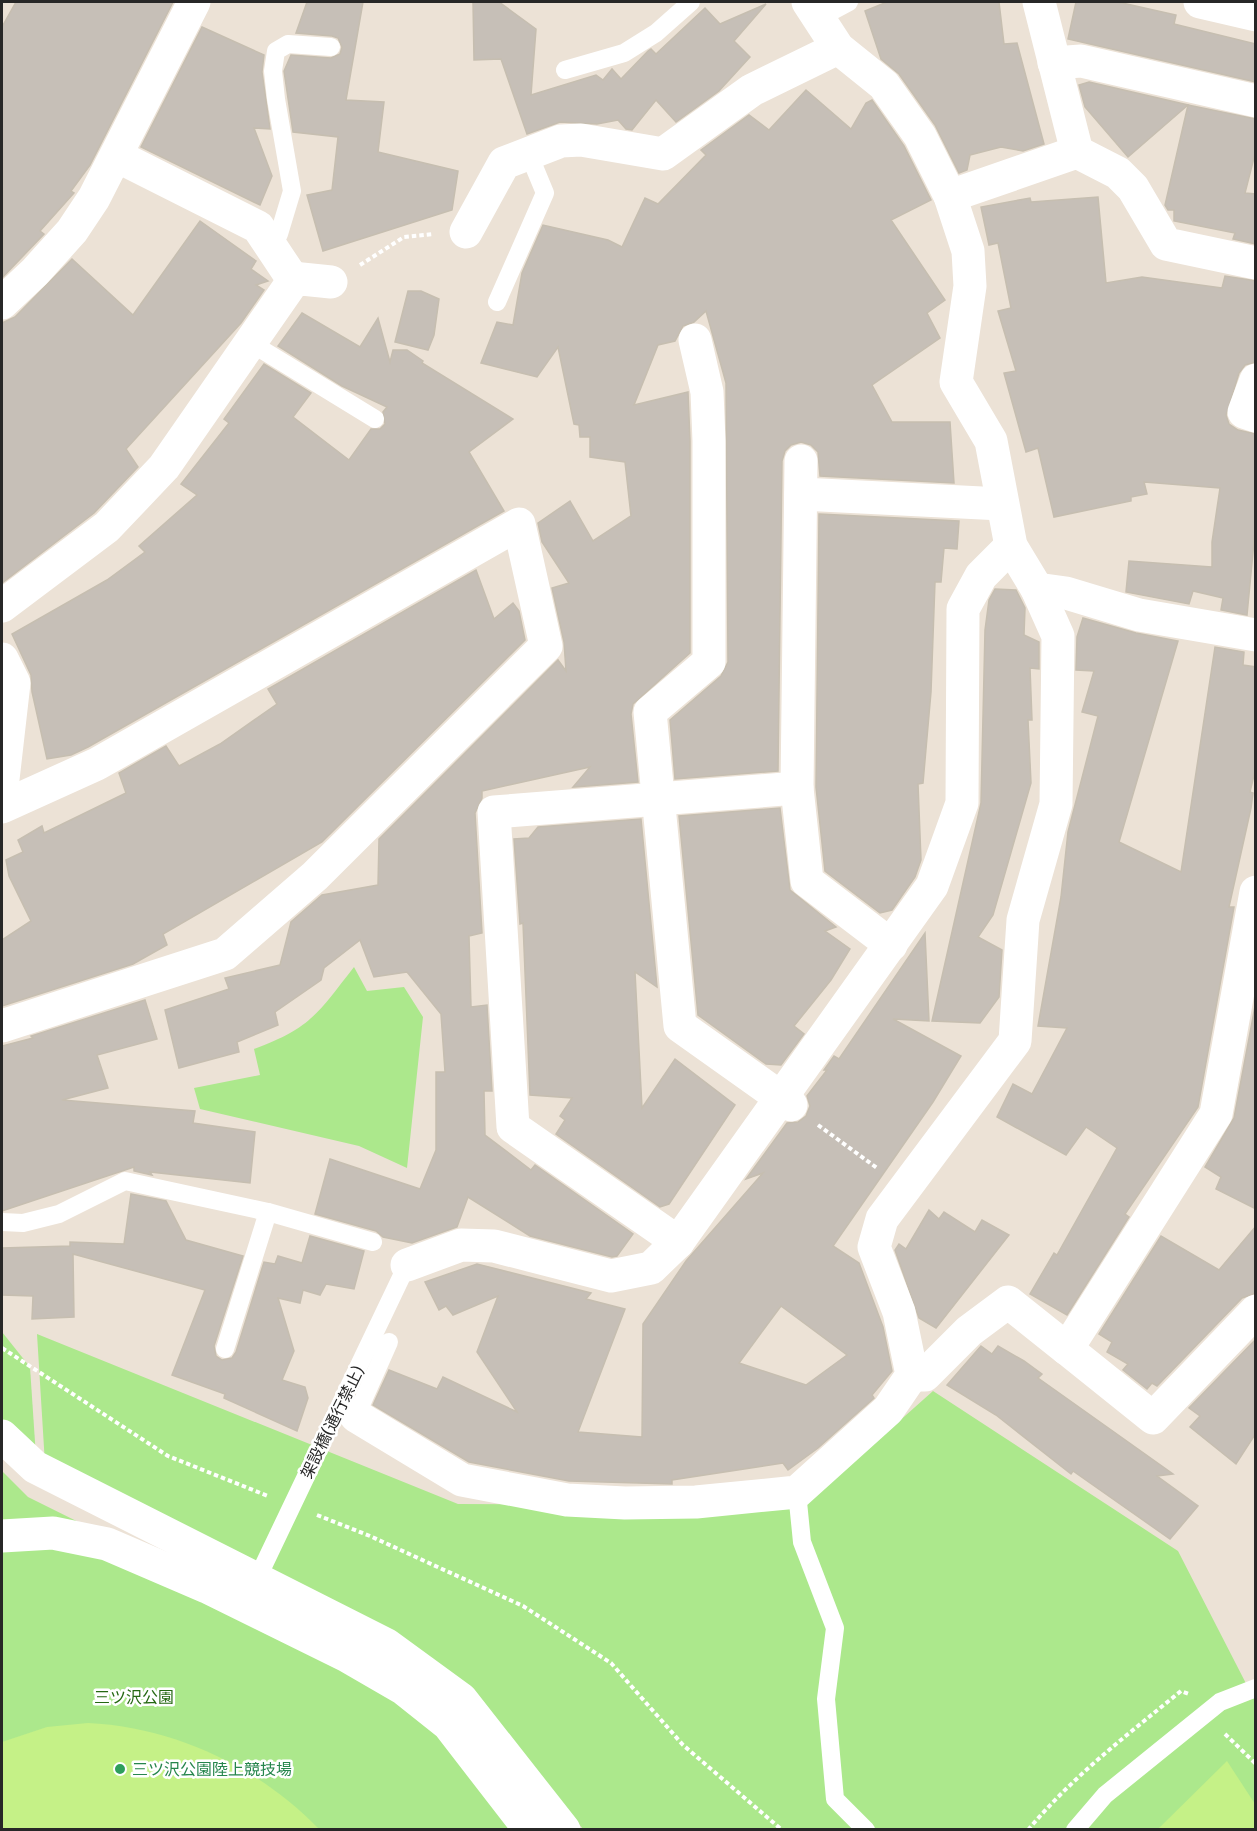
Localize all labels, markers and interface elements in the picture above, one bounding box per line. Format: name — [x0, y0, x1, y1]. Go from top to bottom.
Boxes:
street label: 架設橋(通行禁止) — [297, 1363, 368, 1481]
park label: 三ツ沢公園 — [94, 1688, 174, 1707]
place label: 三ツ沢公園陸上競技場 — [132, 1760, 292, 1779]
marker: 三ツ沢公園陸上競技場 — [113, 1762, 127, 1776]

